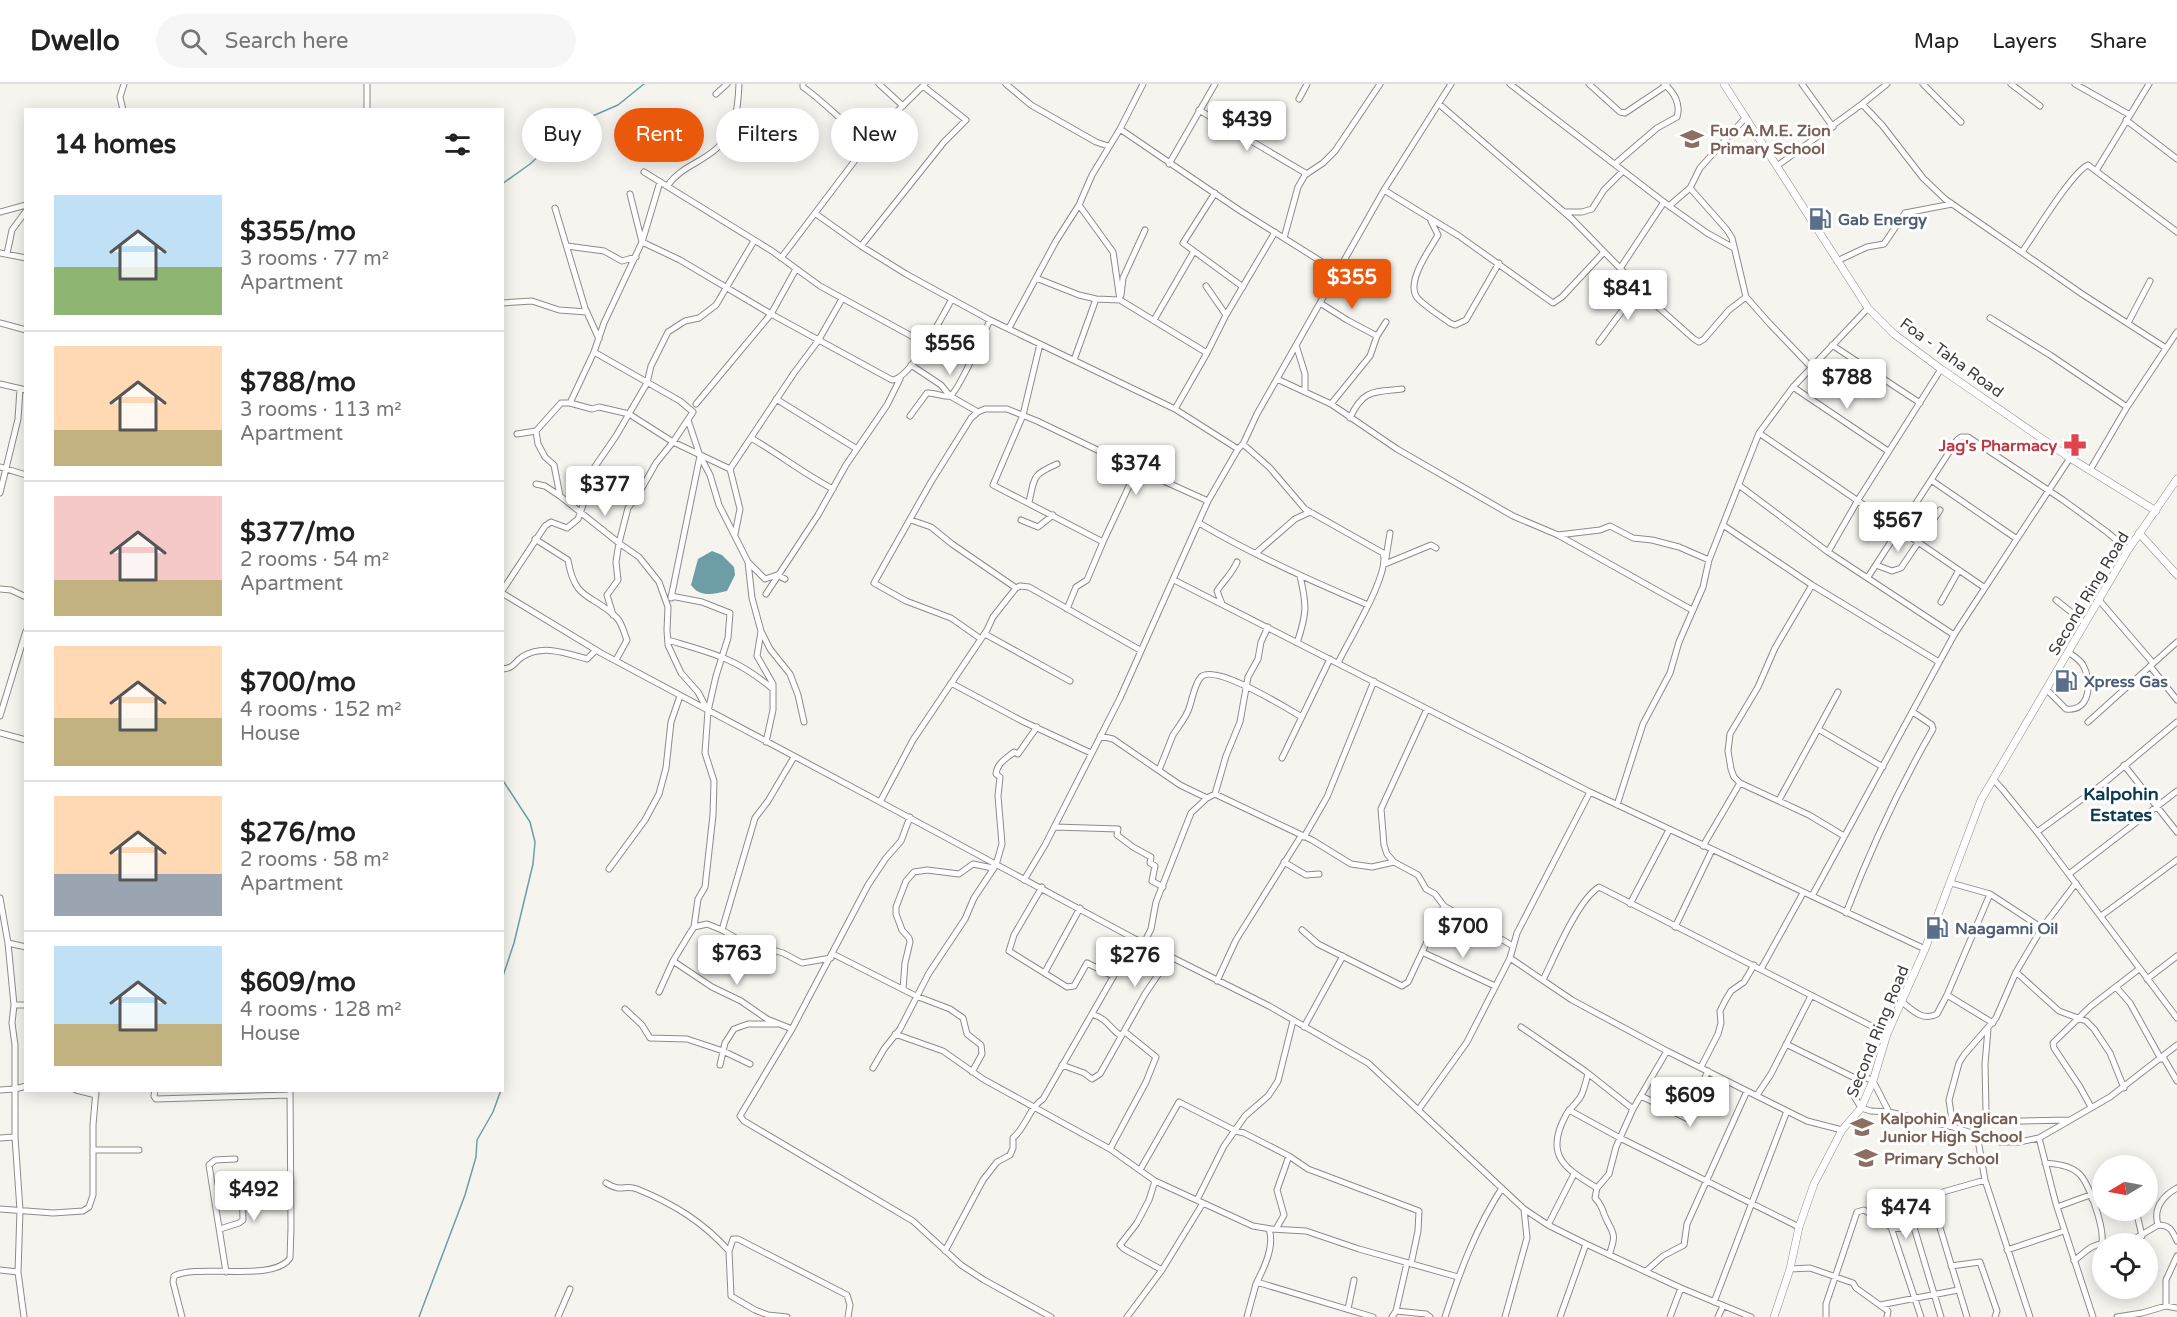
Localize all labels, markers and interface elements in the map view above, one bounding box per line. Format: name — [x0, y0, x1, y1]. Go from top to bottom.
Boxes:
search box — [156, 14, 576, 68]
text: Dwello — [30, 24, 120, 58]
icon: search — [177, 25, 210, 58]
text: Search here — [225, 28, 349, 54]
text: Map — [1914, 29, 1959, 54]
text: Layers — [1992, 29, 2057, 54]
text: Share — [2090, 29, 2147, 54]
pin: $439 — [1211, 101, 1283, 152]
chip: Buy — [522, 108, 602, 162]
chip: Rent — [614, 108, 704, 162]
chip: Filters — [716, 108, 819, 162]
chip: New — [831, 108, 918, 162]
text: $439 — [1222, 108, 1272, 132]
place label: Fuo A.M.E. Zion Primary School — [1710, 121, 1831, 159]
school or university icon: Fuo A.M.E. Zion Primary School — [1679, 126, 1705, 152]
icon: filters — [441, 128, 474, 161]
text: 14 homes — [54, 129, 176, 160]
fuel station icon: Gab Energy — [1807, 206, 1833, 232]
place label: Gab Energy — [1838, 210, 1927, 230]
text: $355/mo — [240, 216, 356, 247]
icon: home — [102, 219, 174, 291]
text: 3 rooms · 77 m² — [240, 247, 389, 271]
pin: $355 — [1316, 259, 1388, 310]
text: $355 — [1327, 266, 1377, 290]
pin: $841 — [1592, 270, 1664, 321]
text: Apartment — [240, 271, 343, 295]
text: $841 — [1603, 277, 1653, 301]
street label: Foa - Taha Road — [1896, 314, 2007, 402]
pin: $556 — [914, 325, 986, 376]
text: $556 — [925, 332, 975, 356]
pin: $788 — [1811, 359, 1883, 410]
text: $788 — [1822, 366, 1872, 390]
text: $788/mo — [240, 367, 356, 398]
icon: home — [102, 370, 174, 442]
text: 3 rooms · 113 m² — [240, 398, 402, 422]
text: Apartment — [240, 422, 343, 446]
pharmacy icon: Jag's Pharmacy — [2062, 432, 2088, 458]
place label: Jag's Pharmacy — [1938, 436, 2057, 456]
pin: $374 — [1100, 445, 1172, 496]
text: $374 — [1111, 452, 1161, 476]
pin: $377 — [569, 466, 641, 517]
text: $377 — [580, 473, 630, 497]
pin: $567 — [1862, 502, 1934, 553]
text: $567 — [1873, 509, 1923, 533]
text: $377/mo — [240, 517, 355, 548]
icon: home — [102, 520, 174, 592]
street label: Second Ring Road — [2044, 528, 2134, 659]
text: 2 rooms · 54 m² — [240, 548, 389, 572]
text: Apartment — [240, 572, 343, 596]
text: $700/mo — [240, 667, 356, 698]
fuel station icon: Xpress Gas — [2053, 668, 2079, 694]
icon: home — [102, 670, 174, 742]
place label: Xpress Gas — [2084, 672, 2168, 692]
text: 4 rooms · 152 m² — [240, 698, 402, 722]
text: House — [240, 722, 300, 746]
district label: Kalpohin Estates — [2083, 783, 2159, 826]
text: $276/mo — [240, 817, 356, 848]
icon: home — [102, 820, 174, 892]
text: 2 rooms · 58 m² — [240, 848, 389, 872]
text: Apartment — [240, 872, 343, 896]
pin: $700 — [1427, 908, 1499, 959]
text: $700 — [1438, 915, 1488, 939]
fuel station icon: Naagamni Oil — [1924, 915, 1950, 941]
place label: Naagamni Oil — [1955, 919, 2058, 939]
pin: $763 — [701, 935, 773, 986]
pin: $276 — [1099, 937, 1171, 988]
text: $763 — [712, 942, 762, 966]
text: $276 — [1110, 944, 1160, 968]
street label: Second Ring Road — [1842, 962, 1914, 1100]
text: $609/mo — [240, 967, 356, 998]
icon: home — [102, 970, 174, 1042]
text: 4 rooms · 128 m² — [240, 998, 402, 1022]
text: House — [240, 1022, 300, 1046]
pin: $609 — [1654, 1077, 1726, 1128]
text: $609 — [1665, 1084, 1715, 1108]
place label: Kalpohin Anglican Junior High School — [1879, 1109, 2022, 1147]
school or university icon: Kalpohin Anglican Junior High School — [1849, 1114, 1875, 1140]
school or university icon: Primary School — [1853, 1145, 1879, 1171]
place label: Primary School — [1884, 1149, 1999, 1169]
north arrow — [2092, 1155, 2158, 1221]
map controls — [2092, 1155, 2158, 1299]
pin: $492 — [218, 1171, 290, 1222]
text: $492 — [229, 1178, 279, 1202]
pin: $474 — [1870, 1189, 1942, 1240]
text: $474 — [1881, 1196, 1931, 1220]
button: locate — [2092, 1233, 2158, 1299]

